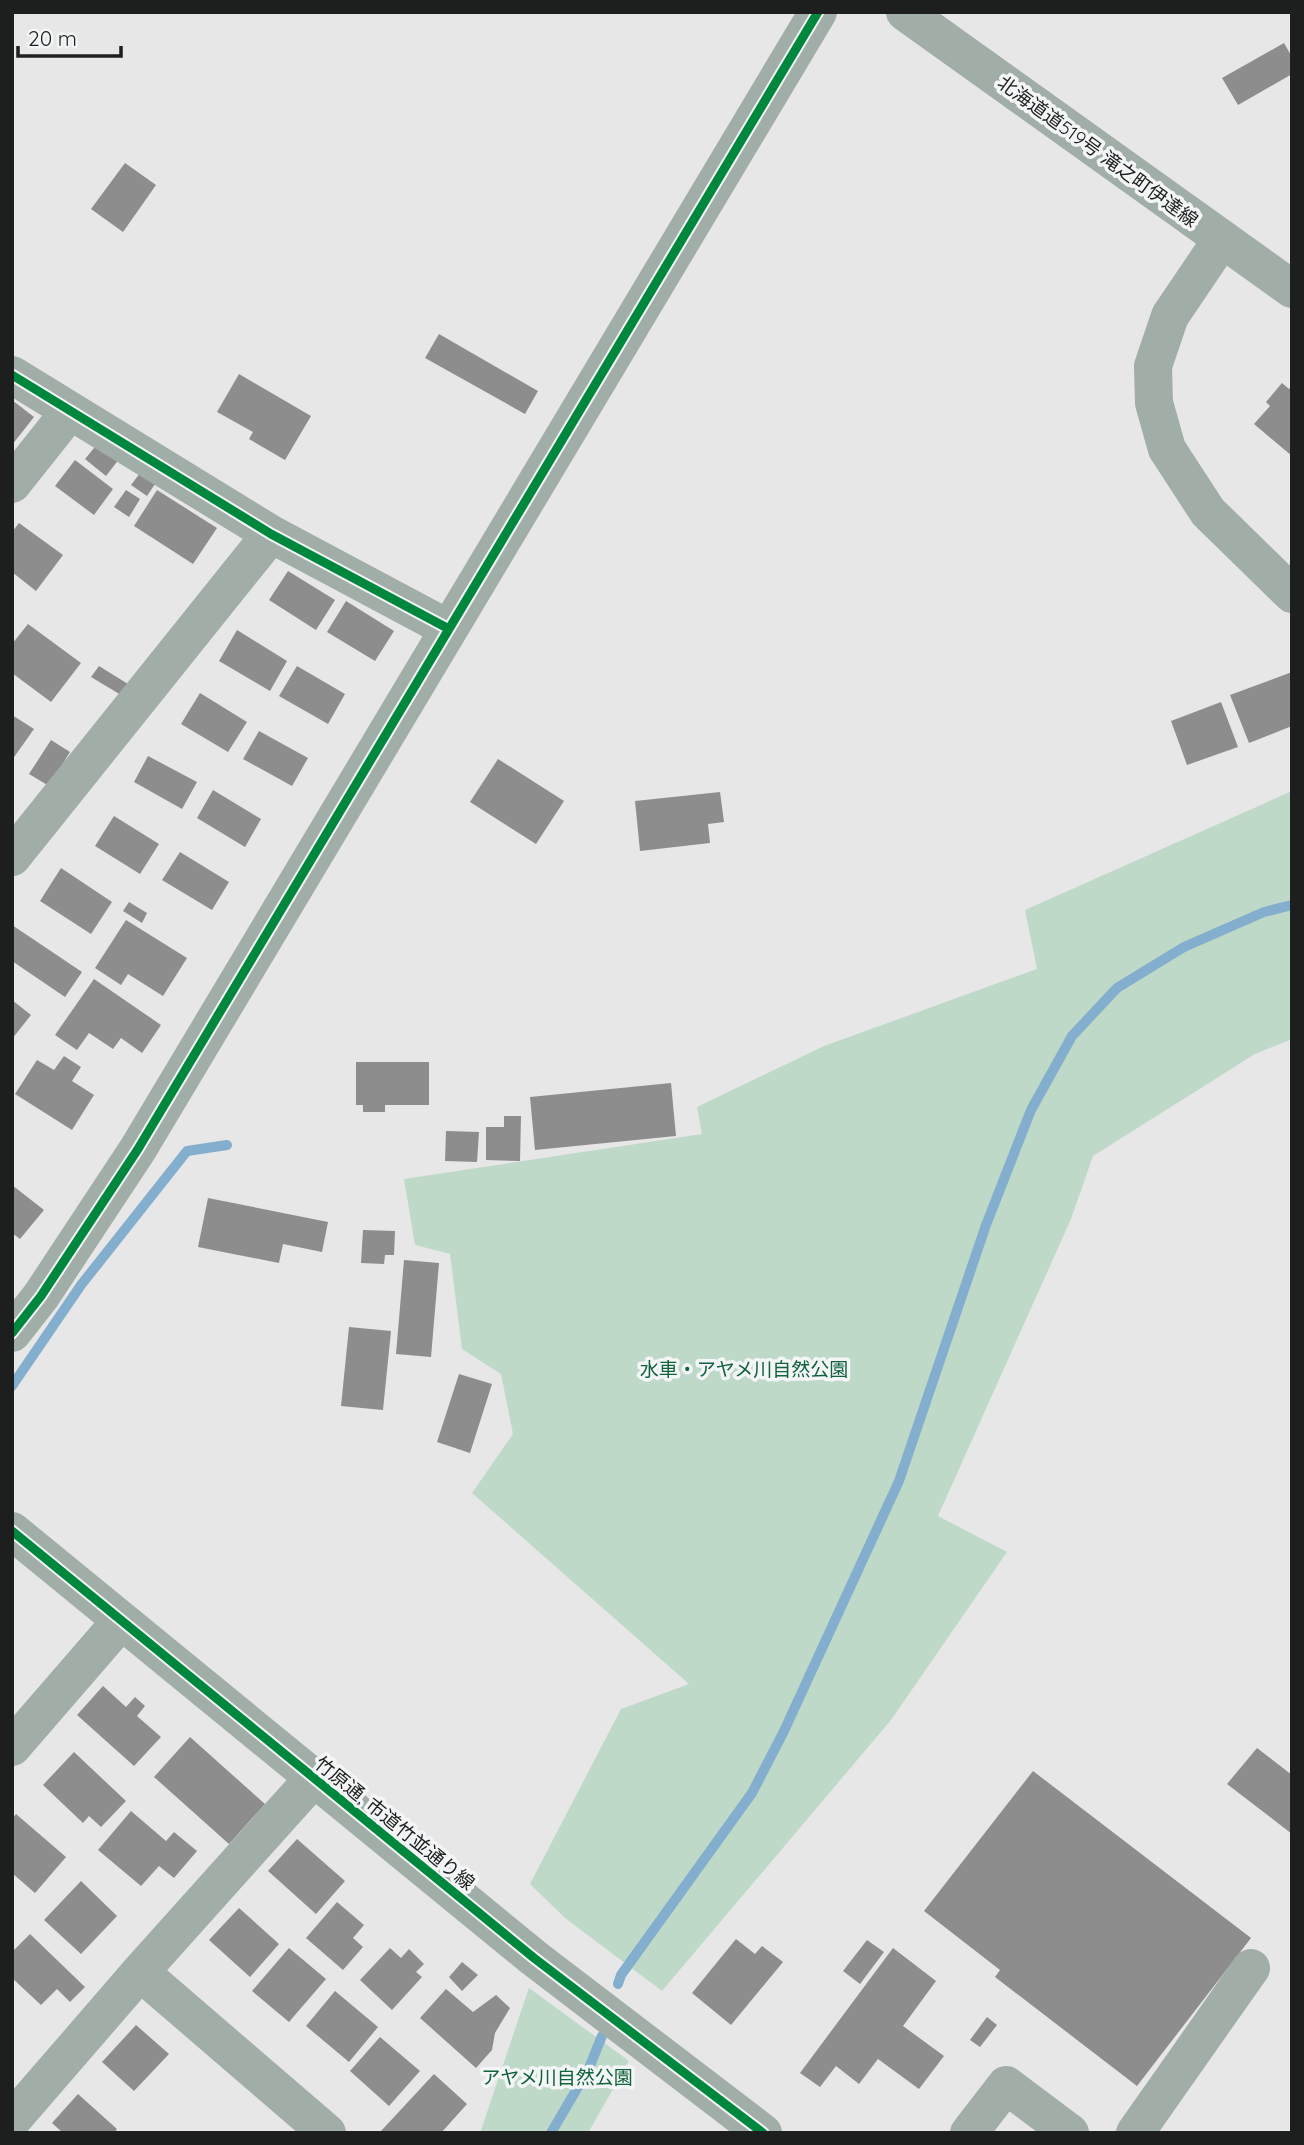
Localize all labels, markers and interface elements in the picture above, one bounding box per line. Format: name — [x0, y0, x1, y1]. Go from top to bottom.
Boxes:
scale bar — [18, 14, 121, 58]
text: 20 m — [28, 25, 77, 51]
street label: 北海道道519号 滝之町伊達線 — [993, 70, 1203, 232]
park label: 水車・アヤメ川自然公園 — [640, 1357, 848, 1381]
street label: 竹原通, 市道竹並通り線 — [310, 1751, 480, 1895]
park label: アヤメ川自然公園 — [481, 2065, 633, 2089]

